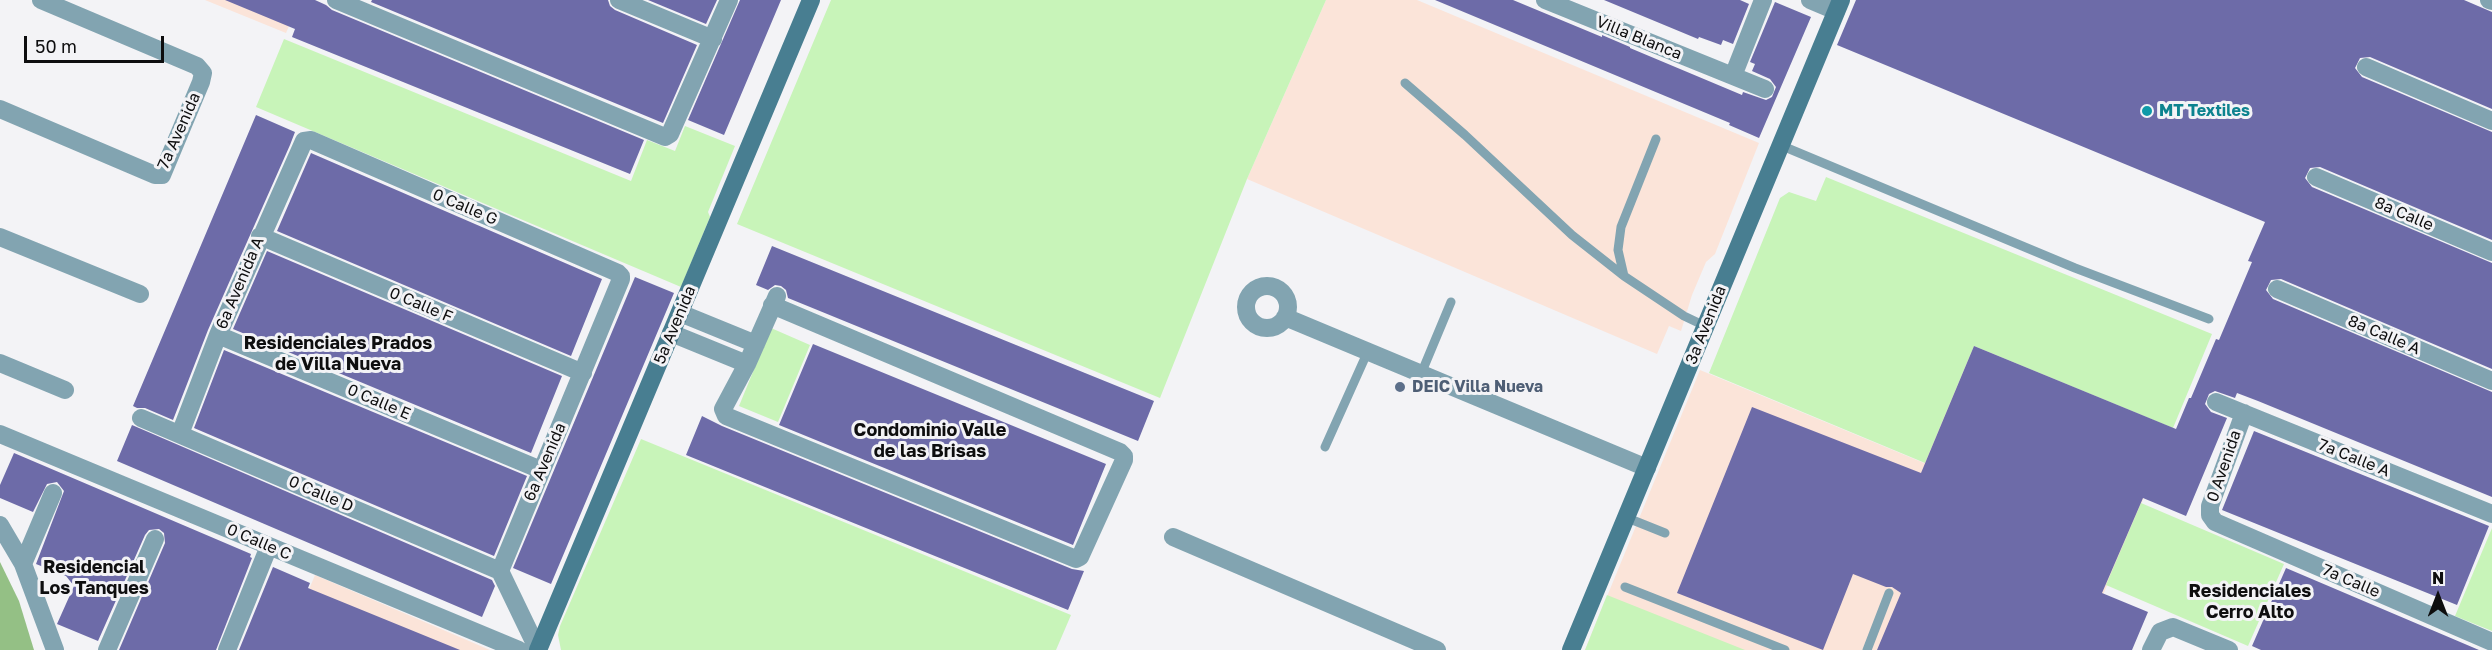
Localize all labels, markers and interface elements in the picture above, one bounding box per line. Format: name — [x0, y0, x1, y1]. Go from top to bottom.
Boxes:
street label: Villa Blanca — [1593, 12, 1685, 64]
scale bar — [27, 24, 166, 62]
text: 50 m — [35, 35, 77, 57]
street label: 7a Avenida — [154, 90, 204, 172]
place label: MT Textiles — [2159, 101, 2250, 121]
marker: MT Textiles — [2140, 104, 2154, 118]
street label: 0 Calle G — [430, 185, 500, 229]
street label: 8a Calle — [2372, 193, 2436, 235]
street label: 6a Avenida A — [212, 234, 268, 332]
street label: 0 Calle F — [387, 283, 455, 327]
street label: 5a Avenida — [650, 283, 700, 367]
street label: 3a Avenida — [1682, 283, 1730, 367]
street label: 8a Calle A — [2345, 311, 2423, 359]
district label: Residenciales Prados de Villa Nueva — [244, 332, 432, 374]
place label: DEIC Villa Nueva — [1412, 377, 1543, 397]
street label: 0 Calle E — [344, 380, 414, 424]
marker: DEIC Villa Nueva — [1393, 380, 1407, 394]
district label: Condominio Valle de las Brisas — [854, 419, 1006, 462]
street label: 6a Avenida — [520, 420, 570, 504]
street label: 0 Avenida — [2203, 428, 2245, 504]
street label: 7a Calle A — [2315, 435, 2393, 481]
street label: 0 Calle D — [286, 472, 356, 516]
street label: 0 Calle C — [224, 520, 294, 564]
district label: Residencial Los Tanques — [39, 556, 149, 598]
street label: 7a Calle — [2319, 560, 2383, 602]
north arrow — [2408, 566, 2468, 626]
text: N — [2432, 568, 2444, 588]
district label: Residenciales Cerro Alto — [2189, 580, 2311, 622]

